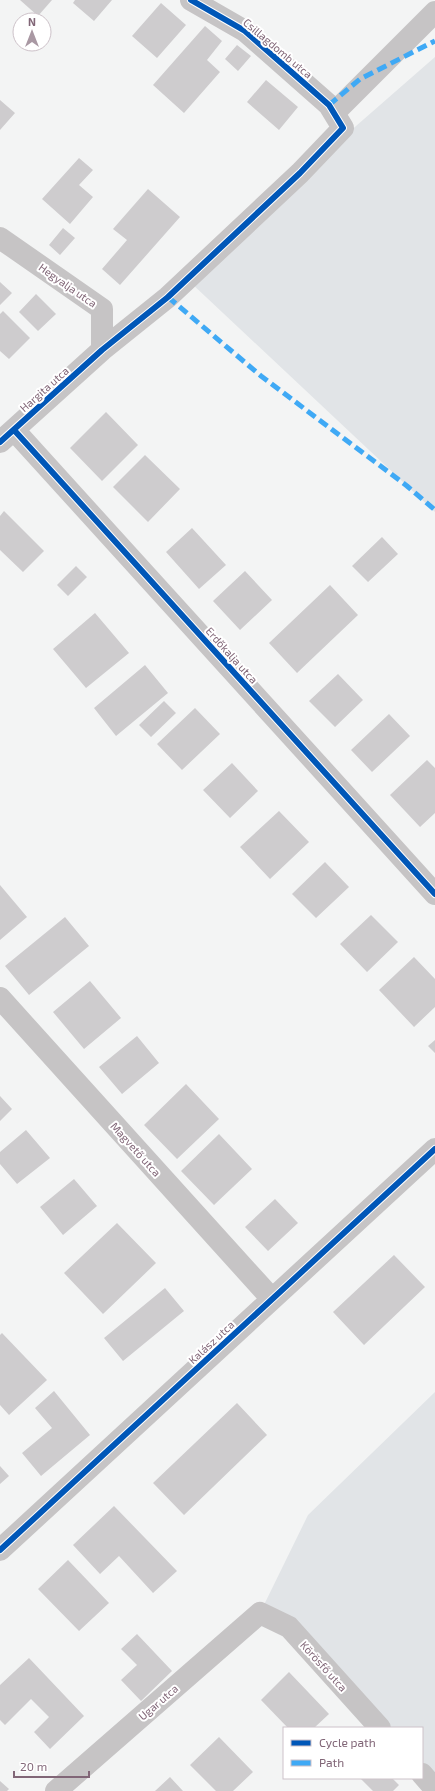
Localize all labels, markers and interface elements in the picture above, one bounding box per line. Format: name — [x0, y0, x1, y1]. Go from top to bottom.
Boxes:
north arrow — [12, 12, 52, 52]
text: N — [28, 15, 36, 28]
street label: Csillagdomb utca — [241, 15, 315, 81]
street label: Hegyalja utca — [36, 260, 99, 311]
street label: Hargita utca — [17, 364, 71, 414]
street label: Erdőkalja utca — [203, 624, 261, 686]
street label: Magvető utca — [108, 1119, 164, 1179]
street label: Kalász utca — [186, 1318, 236, 1366]
street label: Körösfő utca — [298, 1638, 350, 1694]
street label: Ugar utca — [136, 1681, 180, 1723]
legend — [283, 1727, 423, 1779]
text: Cycle path — [319, 1735, 376, 1749]
scale bar — [14, 1753, 89, 1779]
text: Path — [319, 1755, 344, 1769]
text: 20 m — [20, 1759, 47, 1773]

